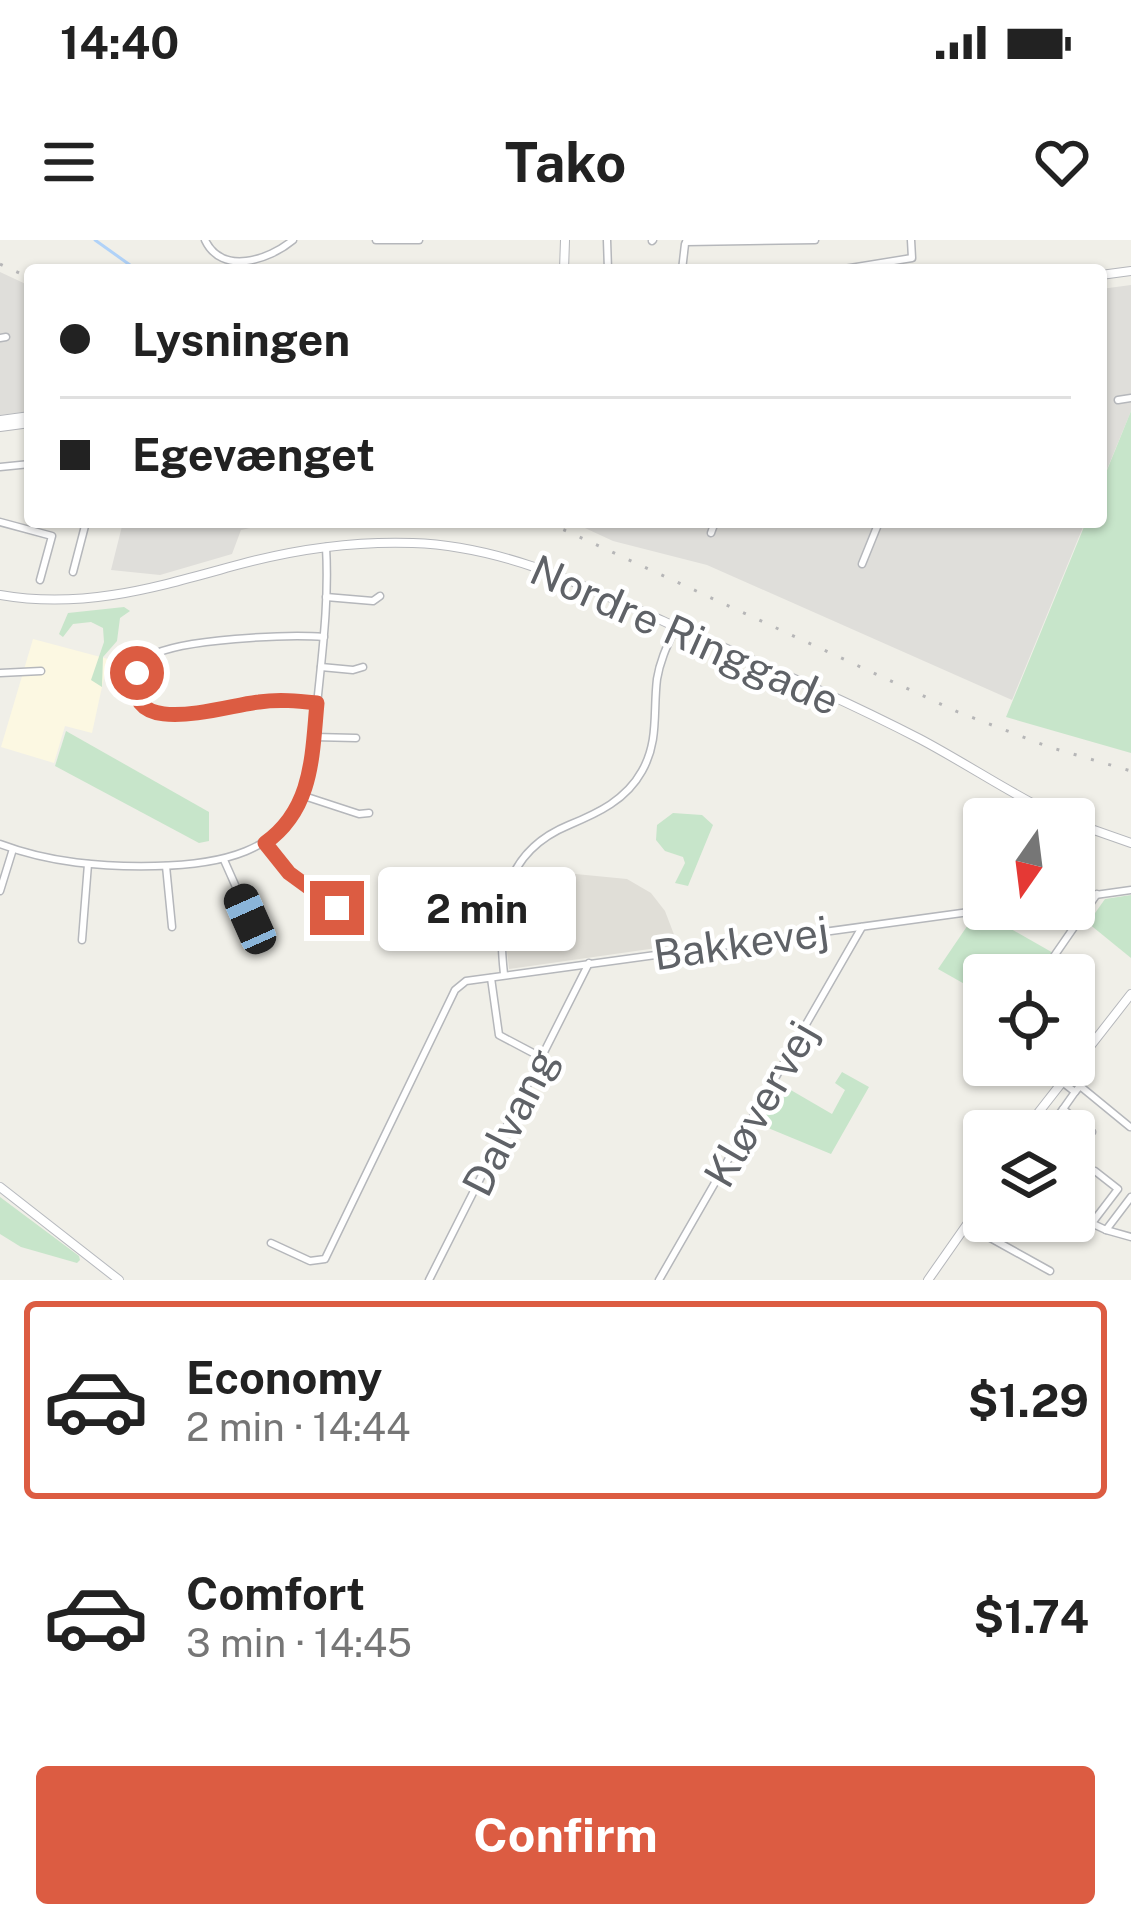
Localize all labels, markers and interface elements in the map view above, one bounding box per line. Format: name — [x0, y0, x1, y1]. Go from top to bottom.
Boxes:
text: 14:40 — [60, 16, 179, 69]
icon: menu — [36, 129, 102, 195]
icon: heart — [1029, 129, 1095, 195]
text: Tako — [505, 131, 626, 194]
text: Lysningen — [132, 313, 350, 366]
text: Egevænget — [132, 428, 375, 481]
street label: Nordre Ringgade — [523, 545, 847, 725]
route start — [110, 646, 164, 700]
north arrow — [963, 798, 1095, 930]
map controls — [963, 798, 1095, 1242]
callout: 2 min — [379, 866, 577, 950]
car — [219, 879, 281, 959]
route end — [310, 881, 364, 935]
text: 2 min — [426, 886, 528, 932]
street label: Bakkevej — [650, 906, 832, 979]
button: locate — [963, 954, 1095, 1086]
street label: Kløvervej — [694, 1012, 827, 1195]
street label: Dalvang — [452, 1040, 567, 1204]
button: layers — [963, 1110, 1095, 1242]
icon: car — [42, 1346, 150, 1454]
text: Economy — [186, 1351, 382, 1404]
text: $1.29 — [968, 1374, 1089, 1427]
text: 2 min · 14:44 — [186, 1404, 410, 1450]
icon: car — [42, 1562, 150, 1670]
text: Comfort — [186, 1567, 365, 1620]
text: $1.74 — [974, 1590, 1089, 1643]
text: 3 min · 14:45 — [186, 1620, 412, 1666]
button: Confirm — [36, 1766, 1095, 1904]

